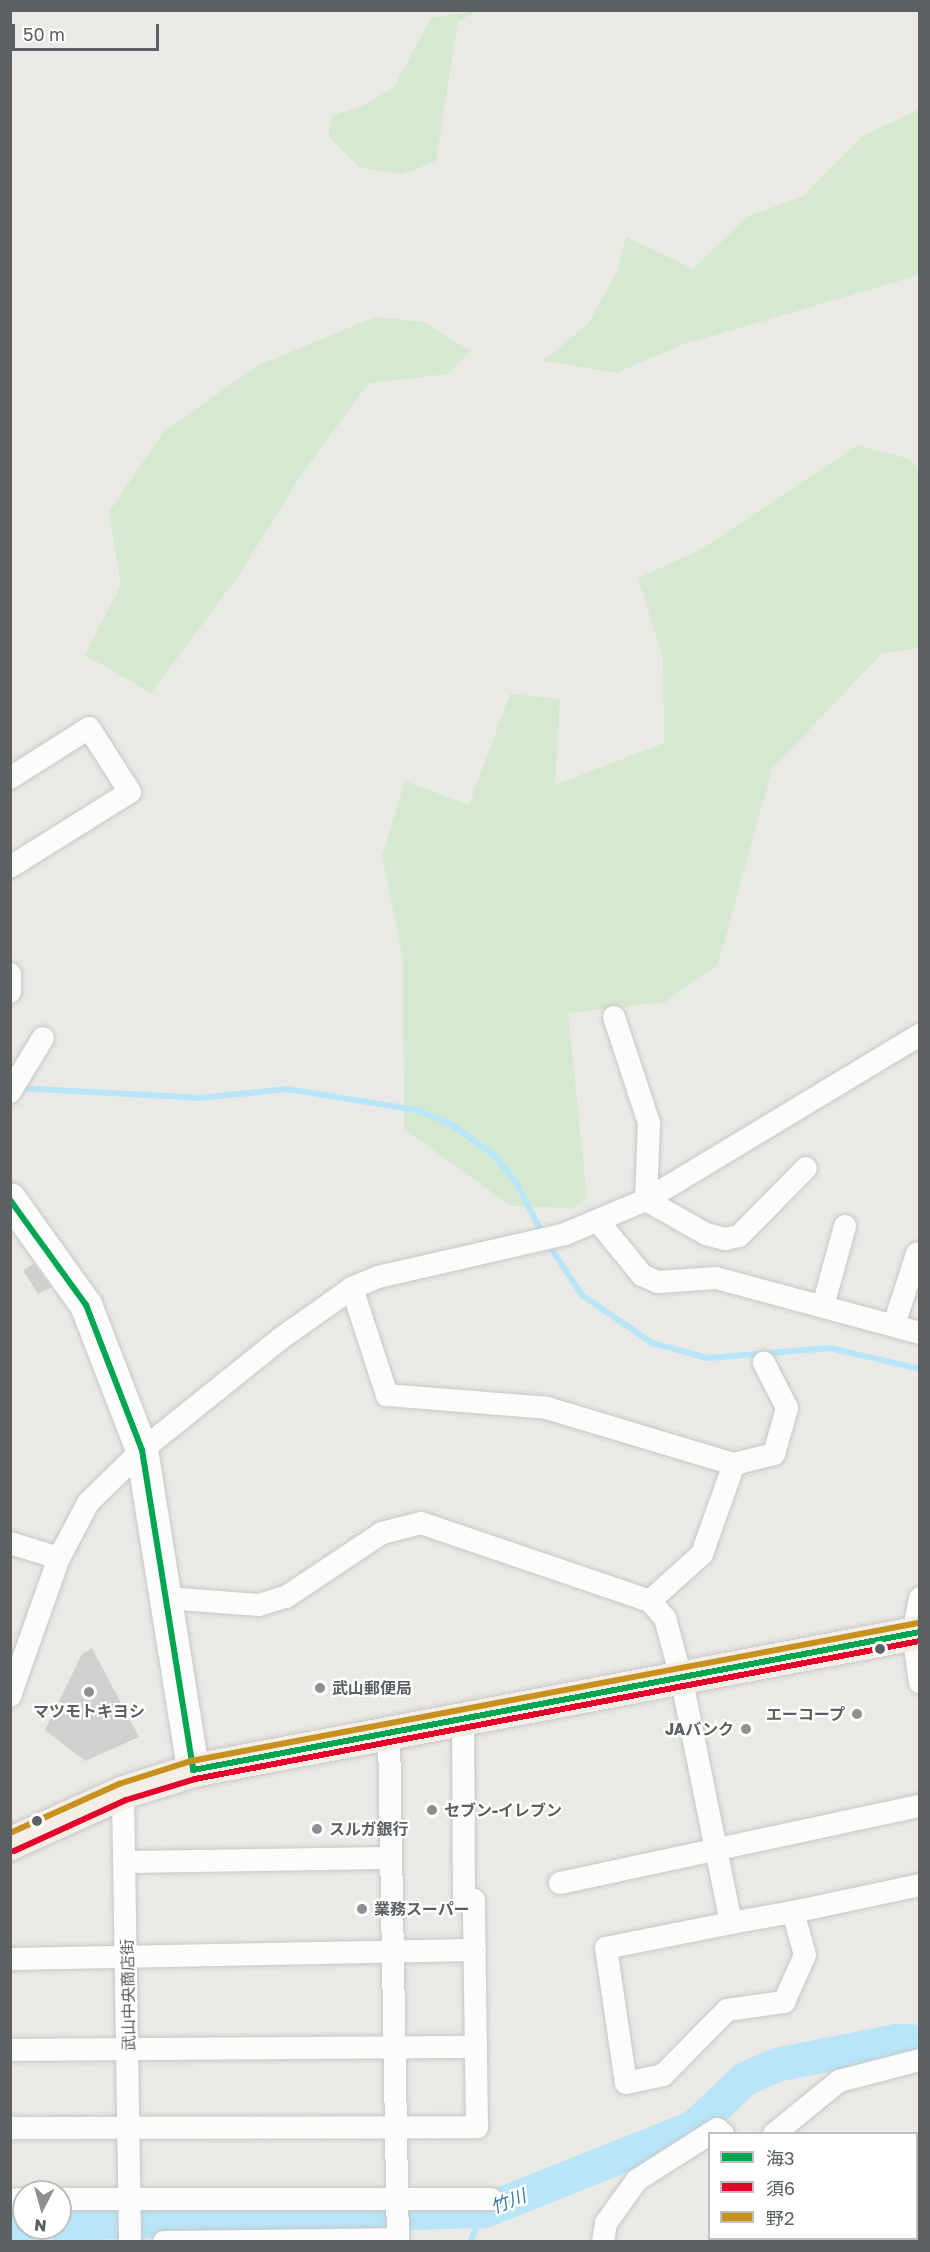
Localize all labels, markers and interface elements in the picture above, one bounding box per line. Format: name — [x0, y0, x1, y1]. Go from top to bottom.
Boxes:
scale bar — [15, 12, 162, 50]
text: 50 m — [23, 23, 65, 45]
unlabelled marker — [874, 1643, 886, 1655]
place label: 武山郵便局 — [332, 1678, 412, 1698]
marker: 武山郵便局 — [313, 1681, 327, 1695]
marker: マツモトキヨシ — [82, 1685, 96, 1699]
place label: マツモトキヨシ — [33, 1701, 145, 1721]
place label: エーコープ — [765, 1704, 845, 1724]
marker: エーコープ — [850, 1707, 864, 1721]
place label: JAバンク — [666, 1719, 734, 1739]
marker: JAバンク — [739, 1722, 753, 1736]
place label: セブン-イレブン — [444, 1800, 562, 1820]
marker: セブン-イレブン — [425, 1803, 439, 1817]
unlabelled marker — [31, 1815, 43, 1827]
place label: スルガ銀行 — [329, 1819, 409, 1839]
marker: スルガ銀行 — [310, 1822, 324, 1836]
place label: 業務スーパー — [374, 1899, 470, 1919]
marker: 業務スーパー — [355, 1902, 369, 1916]
street label: 武山中央商店街 — [117, 1939, 139, 2051]
legend — [708, 2132, 918, 2240]
text: 海3 — [766, 2147, 795, 2169]
text: 須6 — [766, 2177, 795, 2199]
north arrow — [12, 2180, 72, 2240]
water label: 竹川 — [487, 2184, 529, 2218]
text: 野2 — [766, 2207, 794, 2229]
text: N — [33, 2215, 47, 2236]

